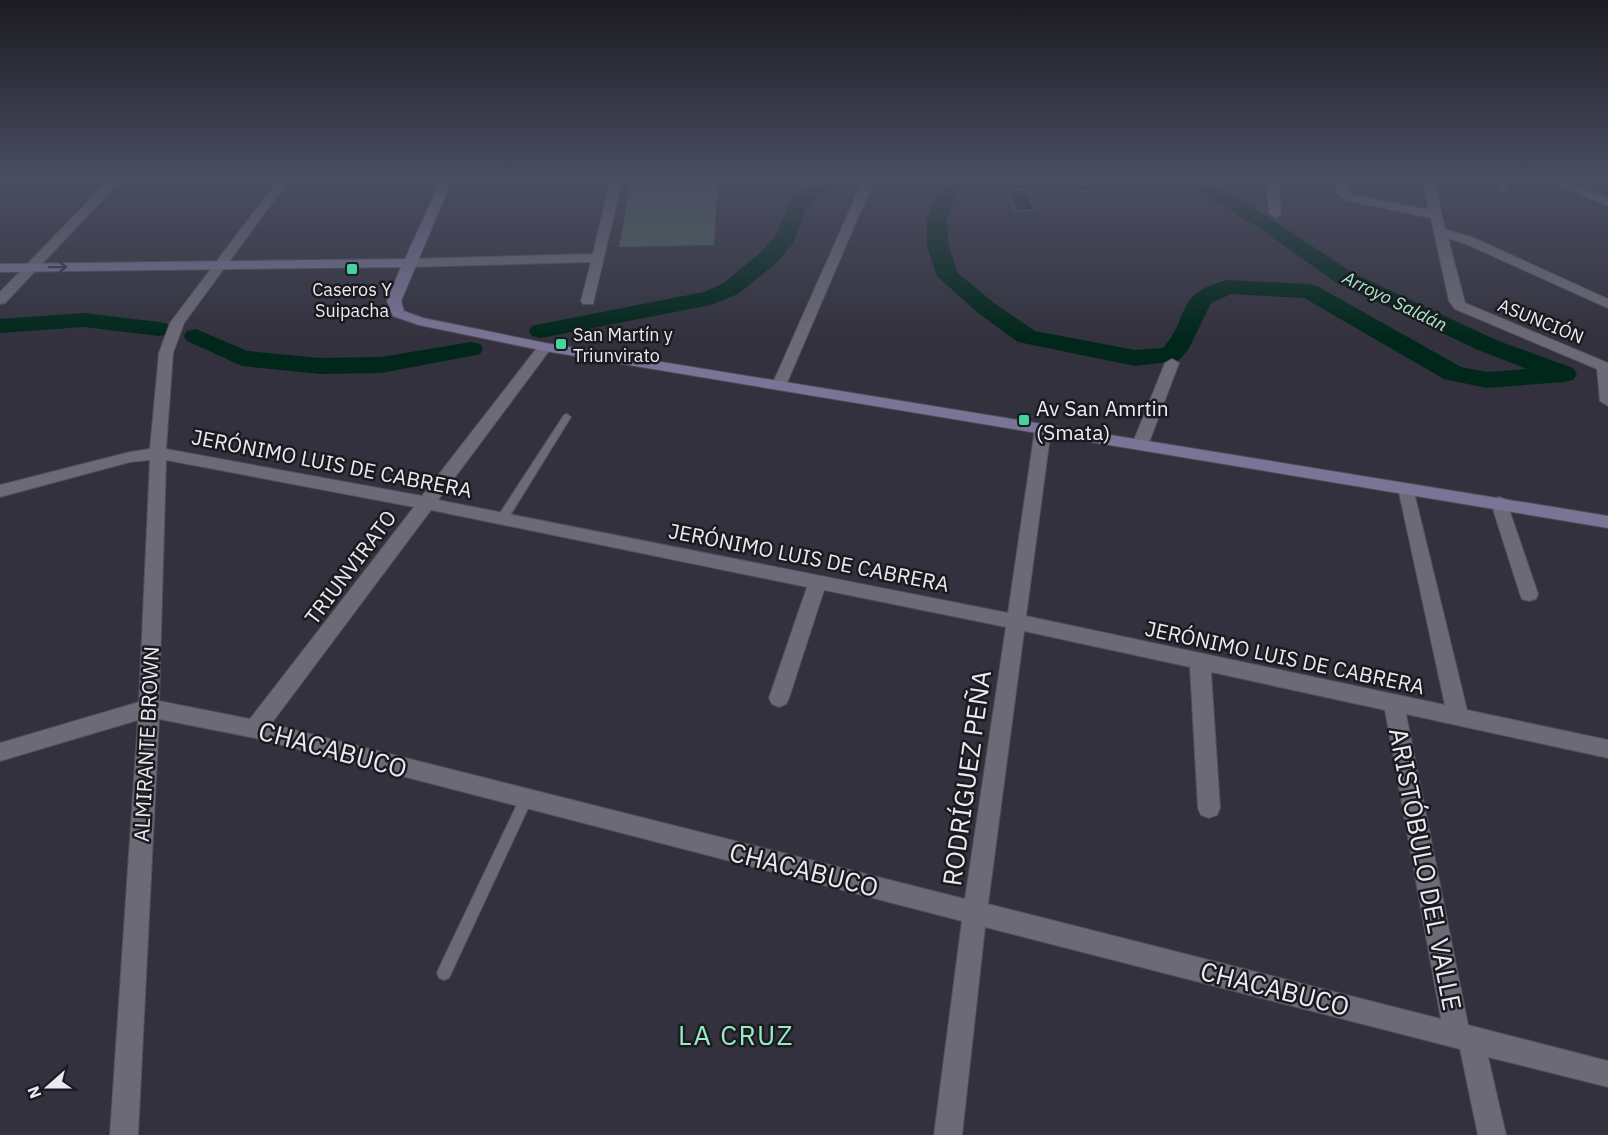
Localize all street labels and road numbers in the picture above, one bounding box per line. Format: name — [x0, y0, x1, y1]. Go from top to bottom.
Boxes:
street label: ASUNCIÓN — [1495, 293, 1587, 349]
street label: JERÓNIMO LUIS DE CABRERA — [189, 422, 475, 504]
street label: TRIUNVIRATO — [298, 504, 402, 630]
street label: JERÓNIMO LUIS DE CABRERA — [666, 516, 952, 598]
street label: JERÓNIMO LUIS DE CABRERA — [1143, 614, 1427, 700]
street label: ALMIRANTE BROWN — [127, 646, 165, 842]
street label: RODRÍGUEZ PEÑA — [934, 668, 998, 888]
street label: CHACABUCO — [255, 713, 411, 785]
street label: ARISTÓBULO DEL VALLE — [1382, 725, 1470, 1013]
street label: CHACABUCO — [726, 834, 882, 904]
street label: CHACABUCO — [1197, 953, 1353, 1023]

